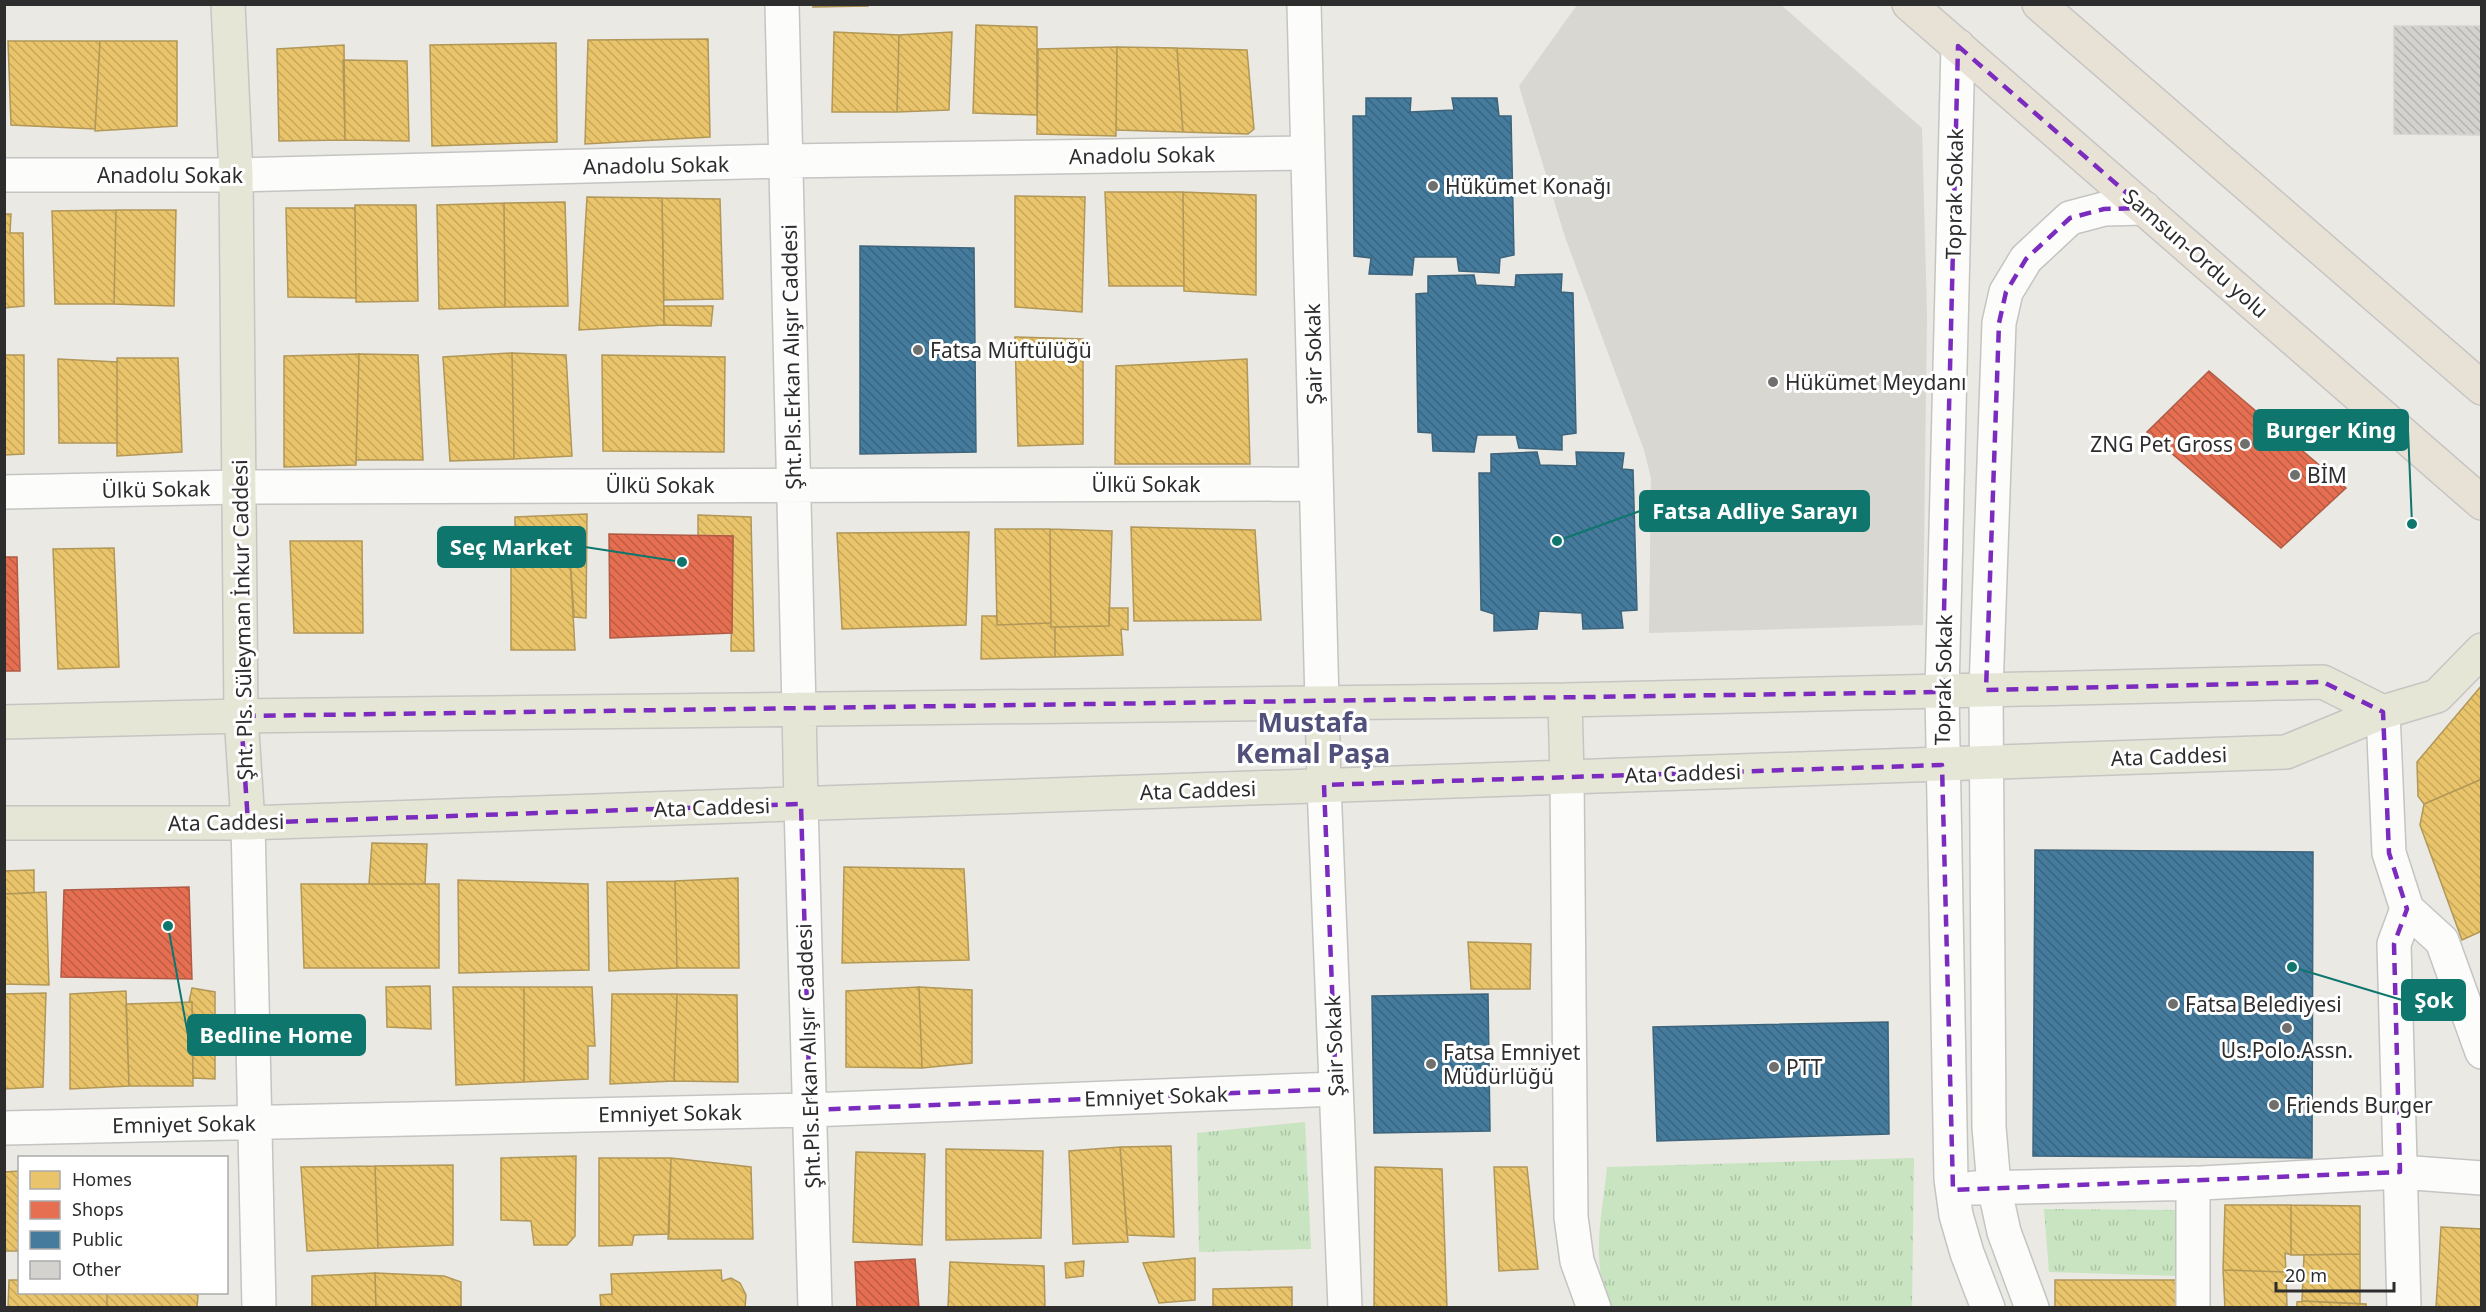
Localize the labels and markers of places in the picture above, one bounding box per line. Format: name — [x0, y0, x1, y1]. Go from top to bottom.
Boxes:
place label: Hükümet Konağı — [1445, 172, 1611, 200]
marker: Hükümet Konağı — [1426, 179, 1440, 193]
place label: Fatsa Müftülüğü — [930, 336, 1092, 364]
marker: Fatsa Müftülüğü — [911, 343, 925, 357]
place label: Hükümet Meydanı — [1785, 368, 1967, 396]
marker: Hükümet Meydanı — [1766, 375, 1780, 389]
callout: Burger King — [2254, 410, 2408, 450]
place label: ZNG Pet Gross — [2090, 430, 2233, 458]
marker: ZNG Pet Gross — [2238, 437, 2252, 451]
place label: BİM — [2307, 461, 2347, 489]
marker: BİM — [2288, 468, 2302, 482]
callout: Fatsa Adliye Sarayı — [1640, 491, 1869, 531]
callout: Seç Market — [438, 527, 585, 567]
callout: Şok — [2402, 980, 2465, 1020]
place label: Fatsa Belediyesi — [2185, 990, 2342, 1018]
marker: Fatsa Belediyesi — [2166, 997, 2180, 1011]
callout: Bedline Home — [188, 1015, 365, 1055]
marker: Us.Polo.Assn. — [2280, 1021, 2294, 1035]
place label: Us.Polo.Assn. — [2221, 1036, 2353, 1064]
place label: Fatsa Emniyet Müdürlüğü — [1443, 1038, 1581, 1090]
place label: PTT — [1786, 1053, 1823, 1081]
marker: Fatsa Emniyet Müdürlüğü — [1424, 1057, 1438, 1071]
marker: PTT — [1767, 1060, 1781, 1074]
place label: Friends Burger — [2286, 1091, 2433, 1119]
marker: Friends Burger — [2267, 1098, 2281, 1112]

